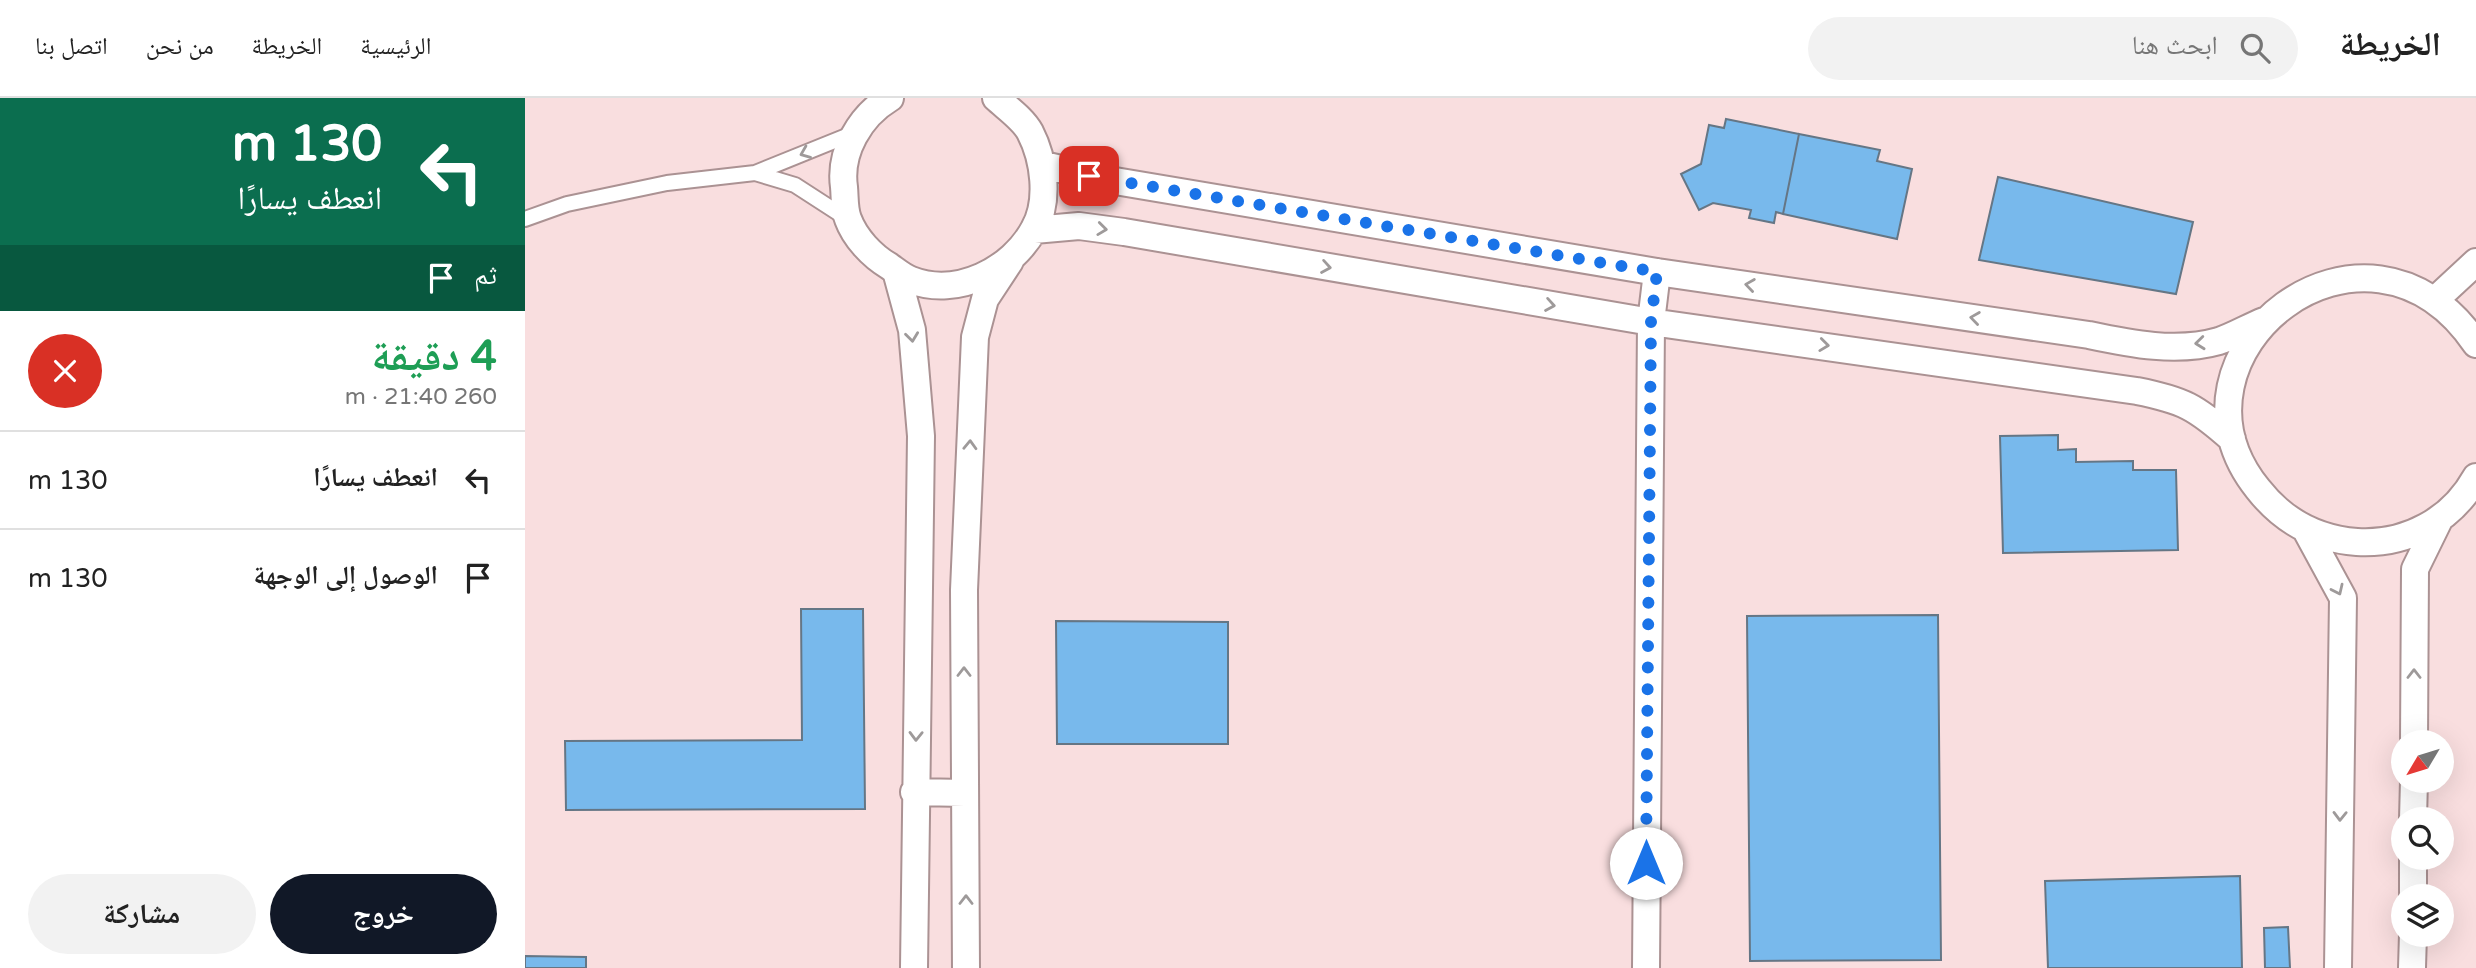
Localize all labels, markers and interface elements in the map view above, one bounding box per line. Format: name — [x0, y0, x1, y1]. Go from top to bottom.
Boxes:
search box — [1808, 17, 2298, 80]
text: الخريطة — [2340, 25, 2441, 64]
icon: search — [2236, 29, 2274, 67]
text: ابحث هنا — [2132, 30, 2218, 61]
text: اتصل بنا — [35, 32, 108, 61]
text: من نحن — [146, 32, 214, 61]
text: الخريطة — [252, 32, 322, 61]
text: الرئيسية — [360, 32, 431, 61]
text: 130 m — [232, 115, 382, 174]
icon: left — [406, 126, 497, 217]
one-way arrow — [799, 145, 812, 159]
pin — [1059, 146, 1119, 206]
icon: arrive — [1070, 157, 1108, 195]
text: انعطف يسارًا — [237, 180, 382, 218]
one-way arrow — [1096, 222, 1108, 237]
icon: arrive — [422, 259, 460, 297]
one-way arrow — [1320, 259, 1332, 274]
text: ثم — [474, 260, 497, 291]
one-way arrow — [1744, 278, 1756, 293]
one-way arrow — [1544, 297, 1556, 312]
one-way arrow — [1969, 311, 1981, 326]
text: 4 دقيقة — [371, 331, 497, 382]
one-way arrow — [904, 331, 919, 343]
button: close — [28, 334, 102, 408]
one-way arrow — [2194, 335, 2205, 350]
one-way arrow — [1818, 337, 1830, 352]
text: 260 m · 21:40 — [345, 383, 497, 411]
one-way arrow — [962, 439, 977, 450]
icon: left — [459, 461, 497, 499]
text: انعطف يسارًا — [313, 462, 438, 493]
text: 130 m — [28, 465, 108, 496]
icon: arrive — [459, 559, 497, 597]
text: الوصول إلى الوجهة — [254, 560, 438, 591]
text: 130 m — [28, 563, 108, 594]
one-way arrow — [2330, 583, 2344, 595]
one-way arrow — [956, 667, 972, 677]
one-way arrow — [2406, 668, 2422, 679]
one-way arrow — [908, 730, 923, 741]
north arrow — [2391, 730, 2453, 793]
map controls — [2391, 730, 2454, 947]
button: search — [2391, 807, 2454, 870]
one-way arrow — [2333, 811, 2348, 822]
position arrow — [1609, 826, 1683, 900]
button: مشاركة — [28, 874, 256, 954]
button: خروج — [270, 874, 497, 954]
button: layers — [2391, 884, 2454, 947]
one-way arrow — [958, 894, 974, 905]

